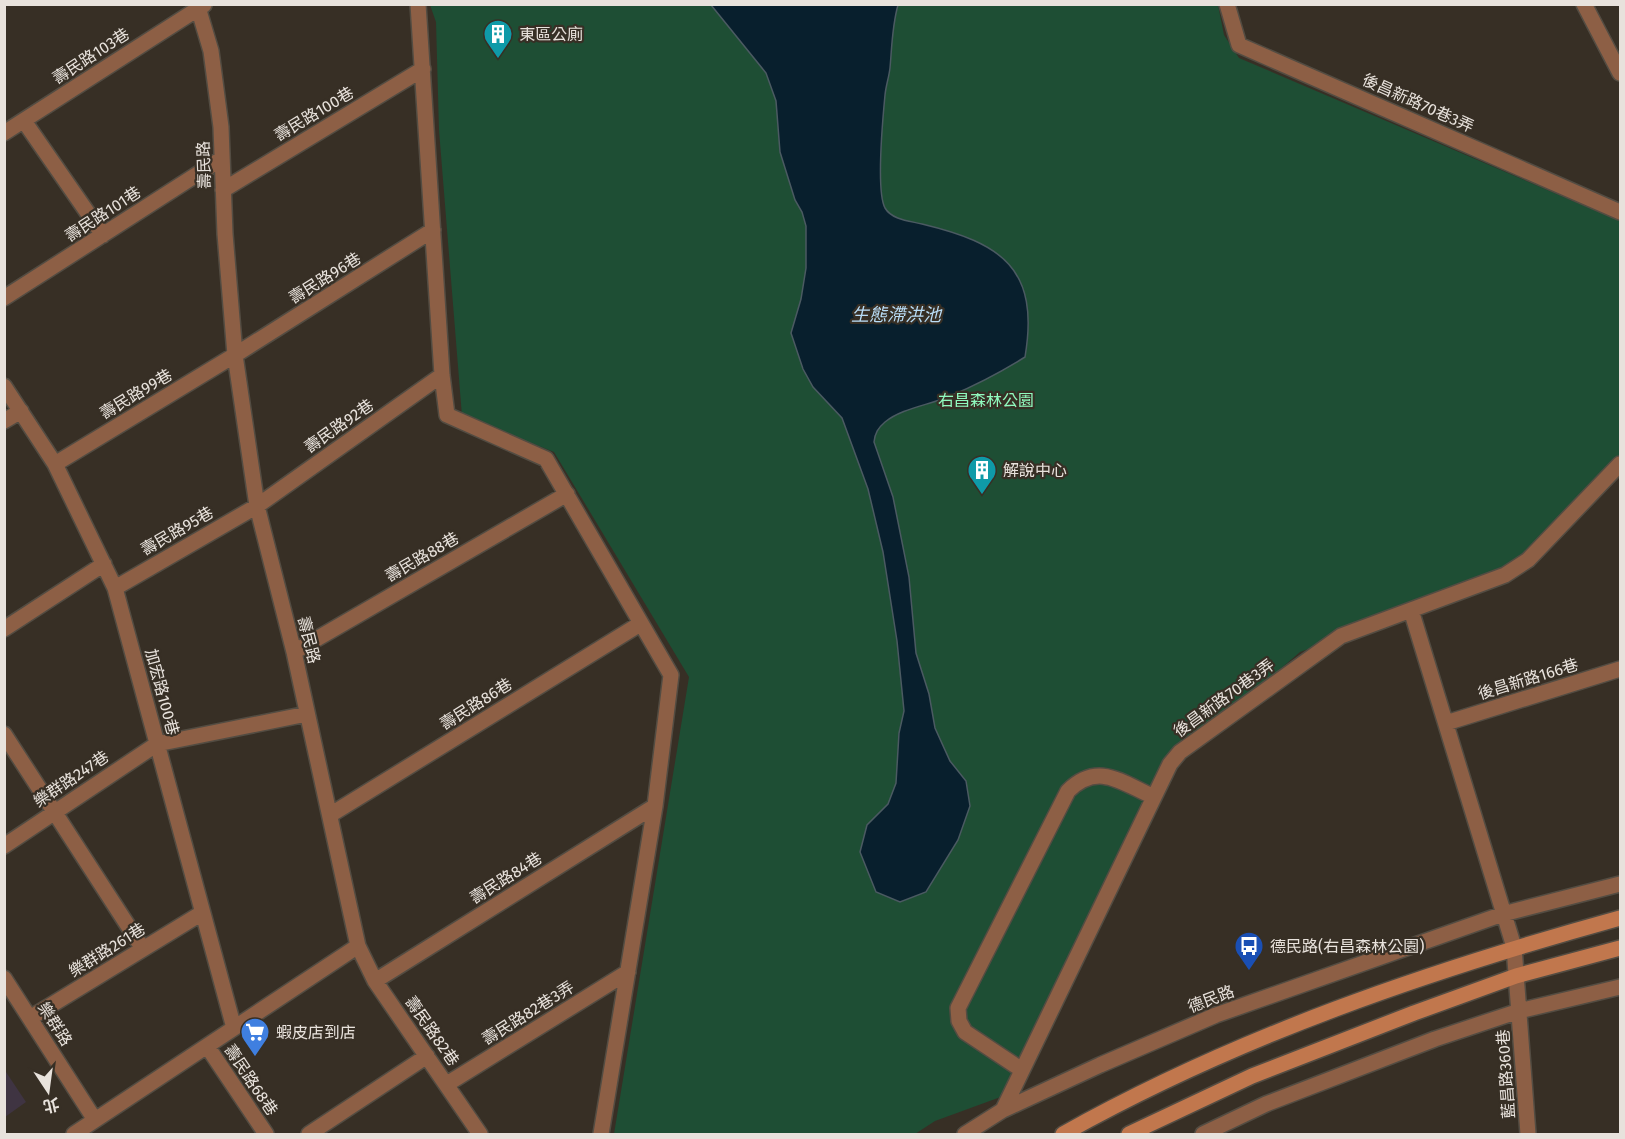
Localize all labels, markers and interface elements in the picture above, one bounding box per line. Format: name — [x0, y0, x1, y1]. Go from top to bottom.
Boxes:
building icon: 東區公廁 — [482, 18, 514, 60]
street label: 壽民路103巷 — [49, 24, 133, 88]
place label: 東區公廁 — [519, 25, 583, 44]
street label: 後昌新路70巷3弄 — [1359, 70, 1477, 136]
street label: 壽民路100巷 — [271, 83, 357, 145]
street label: 壽民路 — [194, 141, 214, 189]
street label: 壽民路101巷 — [62, 183, 144, 245]
street label: 壽民路96巷 — [286, 248, 364, 308]
water label: 生態滯洪池 — [851, 304, 943, 326]
street label: 壽民路99巷 — [96, 365, 176, 423]
park label: 右昌森林公園 — [938, 391, 1034, 410]
street label: 壽民路92巷 — [301, 395, 377, 457]
building icon: 解說中心 — [966, 454, 998, 496]
place label: 解說中心 — [1003, 461, 1067, 480]
street label: 壽民路95巷 — [137, 503, 217, 559]
street label: 壽民路88巷 — [382, 528, 462, 586]
street label: 壽民路 — [294, 614, 324, 666]
street label: 加宏路100巷 — [141, 647, 183, 737]
street label: 後昌新路70巷3弄 — [1170, 655, 1278, 741]
street label: 後昌新路166巷 — [1476, 655, 1580, 703]
street label: 壽民路86巷 — [436, 674, 516, 734]
street label: 樂群路247巷 — [30, 747, 112, 811]
street label: 壽民路84巷 — [466, 848, 546, 908]
street label: 樂群路261巷 — [65, 919, 149, 981]
bus stop icon: 德民路(右昌森林公園) — [1233, 930, 1265, 972]
place label: 德民路(右昌森林公園) — [1270, 937, 1424, 956]
street label: 壽民路82巷3弄 — [479, 977, 577, 1049]
street label: 德民路 — [1185, 982, 1237, 1016]
street label: 壽民路82巷 — [401, 993, 463, 1069]
street label: 樂群路 — [34, 999, 76, 1049]
supermarket icon: 蝦皮店到店 — [239, 1016, 271, 1058]
place label: 蝦皮店到店 — [276, 1023, 356, 1042]
street label: 藍昌路360巷 — [1493, 1029, 1519, 1119]
street label: 壽民路68巷 — [220, 1041, 282, 1119]
north arrow — [18, 1061, 78, 1121]
text: 北 — [41, 1094, 61, 1116]

